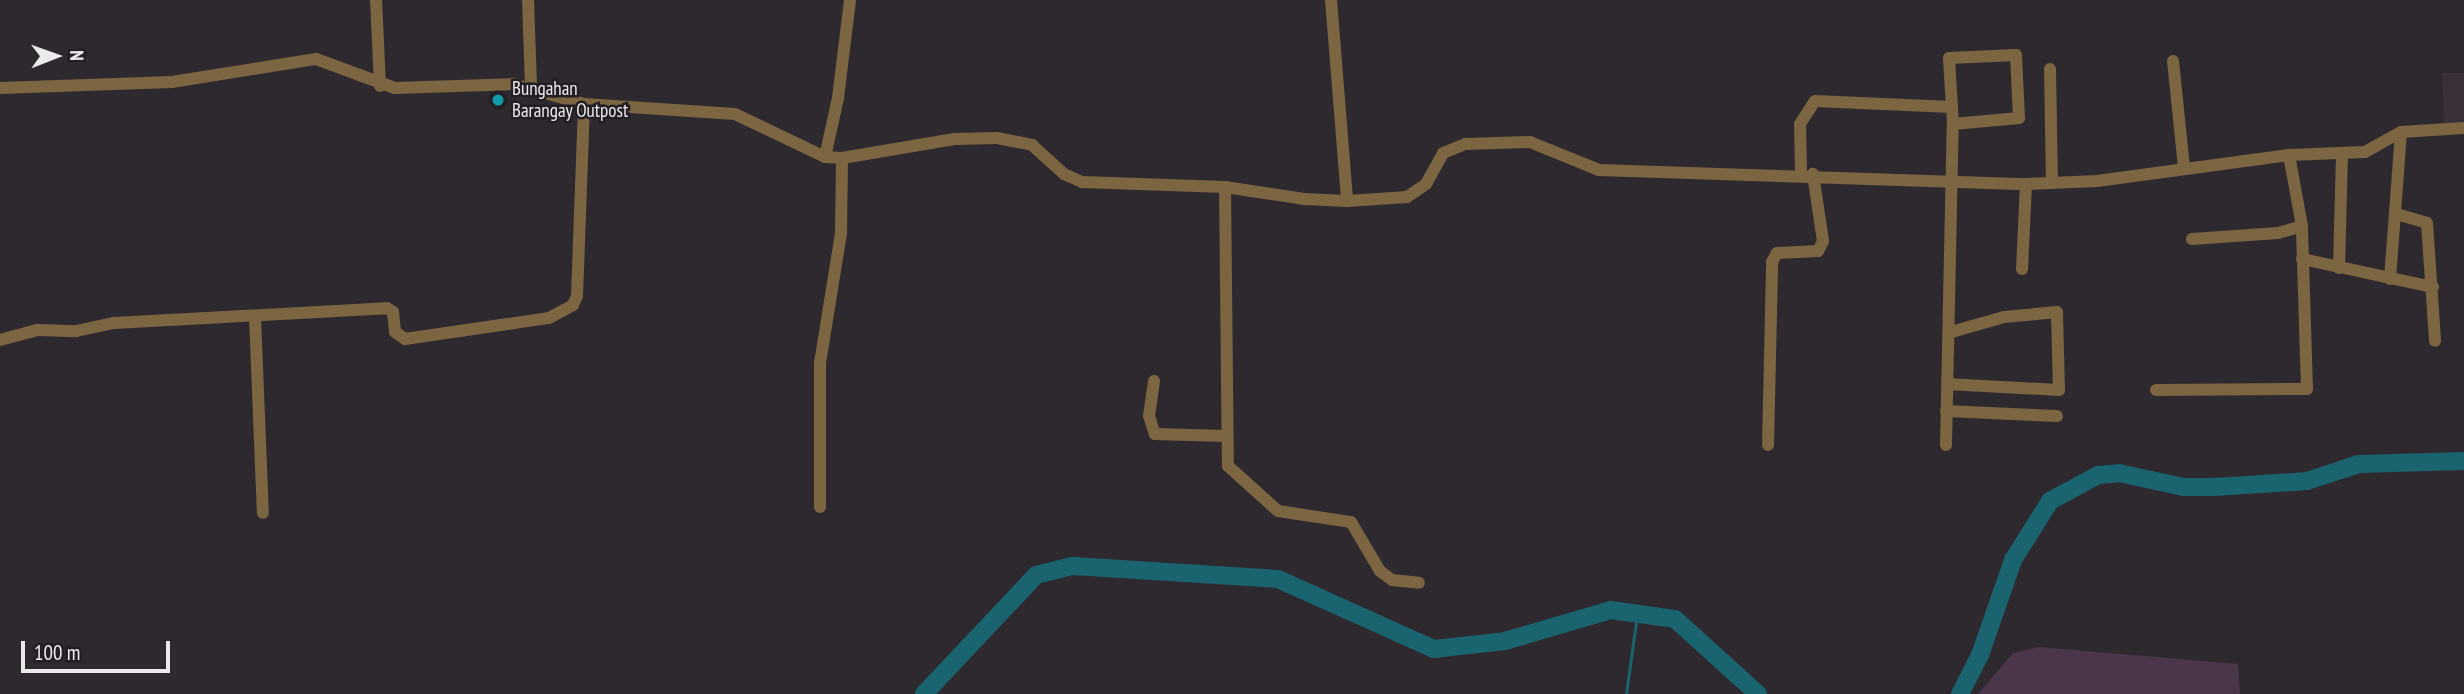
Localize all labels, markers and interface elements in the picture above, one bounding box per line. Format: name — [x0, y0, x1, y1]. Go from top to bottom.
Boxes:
north arrow — [21, 21, 91, 91]
text: N — [65, 50, 89, 61]
place label: Bungahan Barangay Outpost — [512, 78, 629, 122]
marker: Bungahan Barangay Outpost — [490, 92, 506, 108]
scale bar — [24, 628, 173, 672]
text: 100 m — [34, 639, 80, 666]

